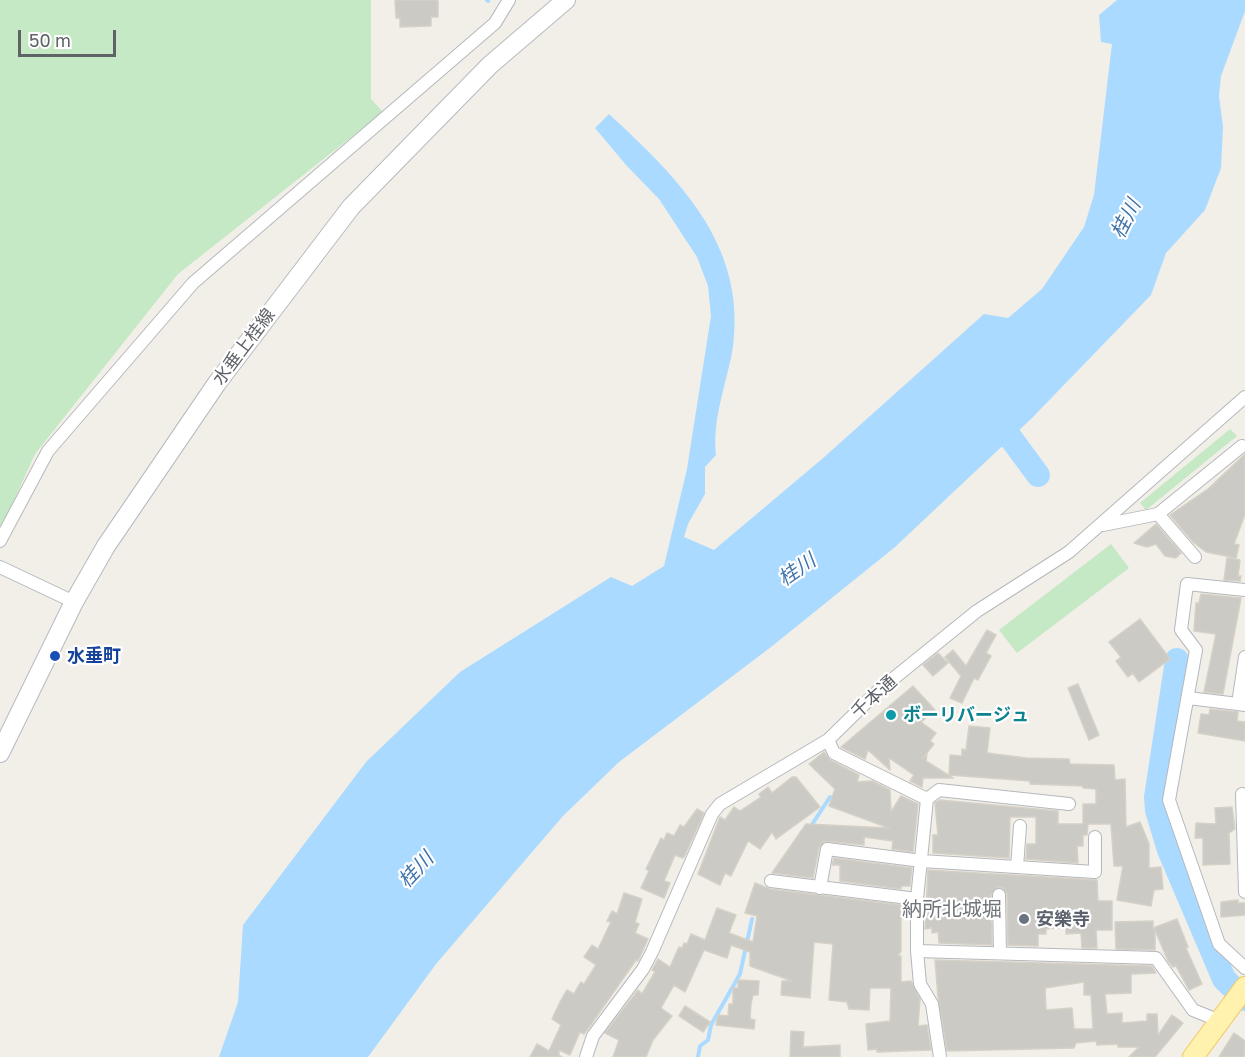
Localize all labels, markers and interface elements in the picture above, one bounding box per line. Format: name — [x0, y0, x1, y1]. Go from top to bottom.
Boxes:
scale bar — [21, 18, 118, 56]
text: 50 m — [29, 29, 71, 51]
water label: 桂川 — [1106, 196, 1146, 242]
street label: 水垂上桂線 — [208, 305, 280, 389]
water label: 桂川 — [774, 549, 820, 591]
place label: 水垂町 — [67, 645, 121, 667]
marker: 水垂町 — [48, 649, 62, 663]
street label: 千本通 — [847, 671, 901, 723]
place label: ボーリバージュ — [903, 704, 1029, 726]
marker: ボーリバージュ — [884, 708, 898, 722]
water label: 桂川 — [394, 847, 438, 893]
district label: 納所北城堀 — [902, 898, 1002, 922]
place label: 安樂寺 — [1036, 908, 1090, 930]
marker: 安樂寺 — [1017, 912, 1031, 926]

